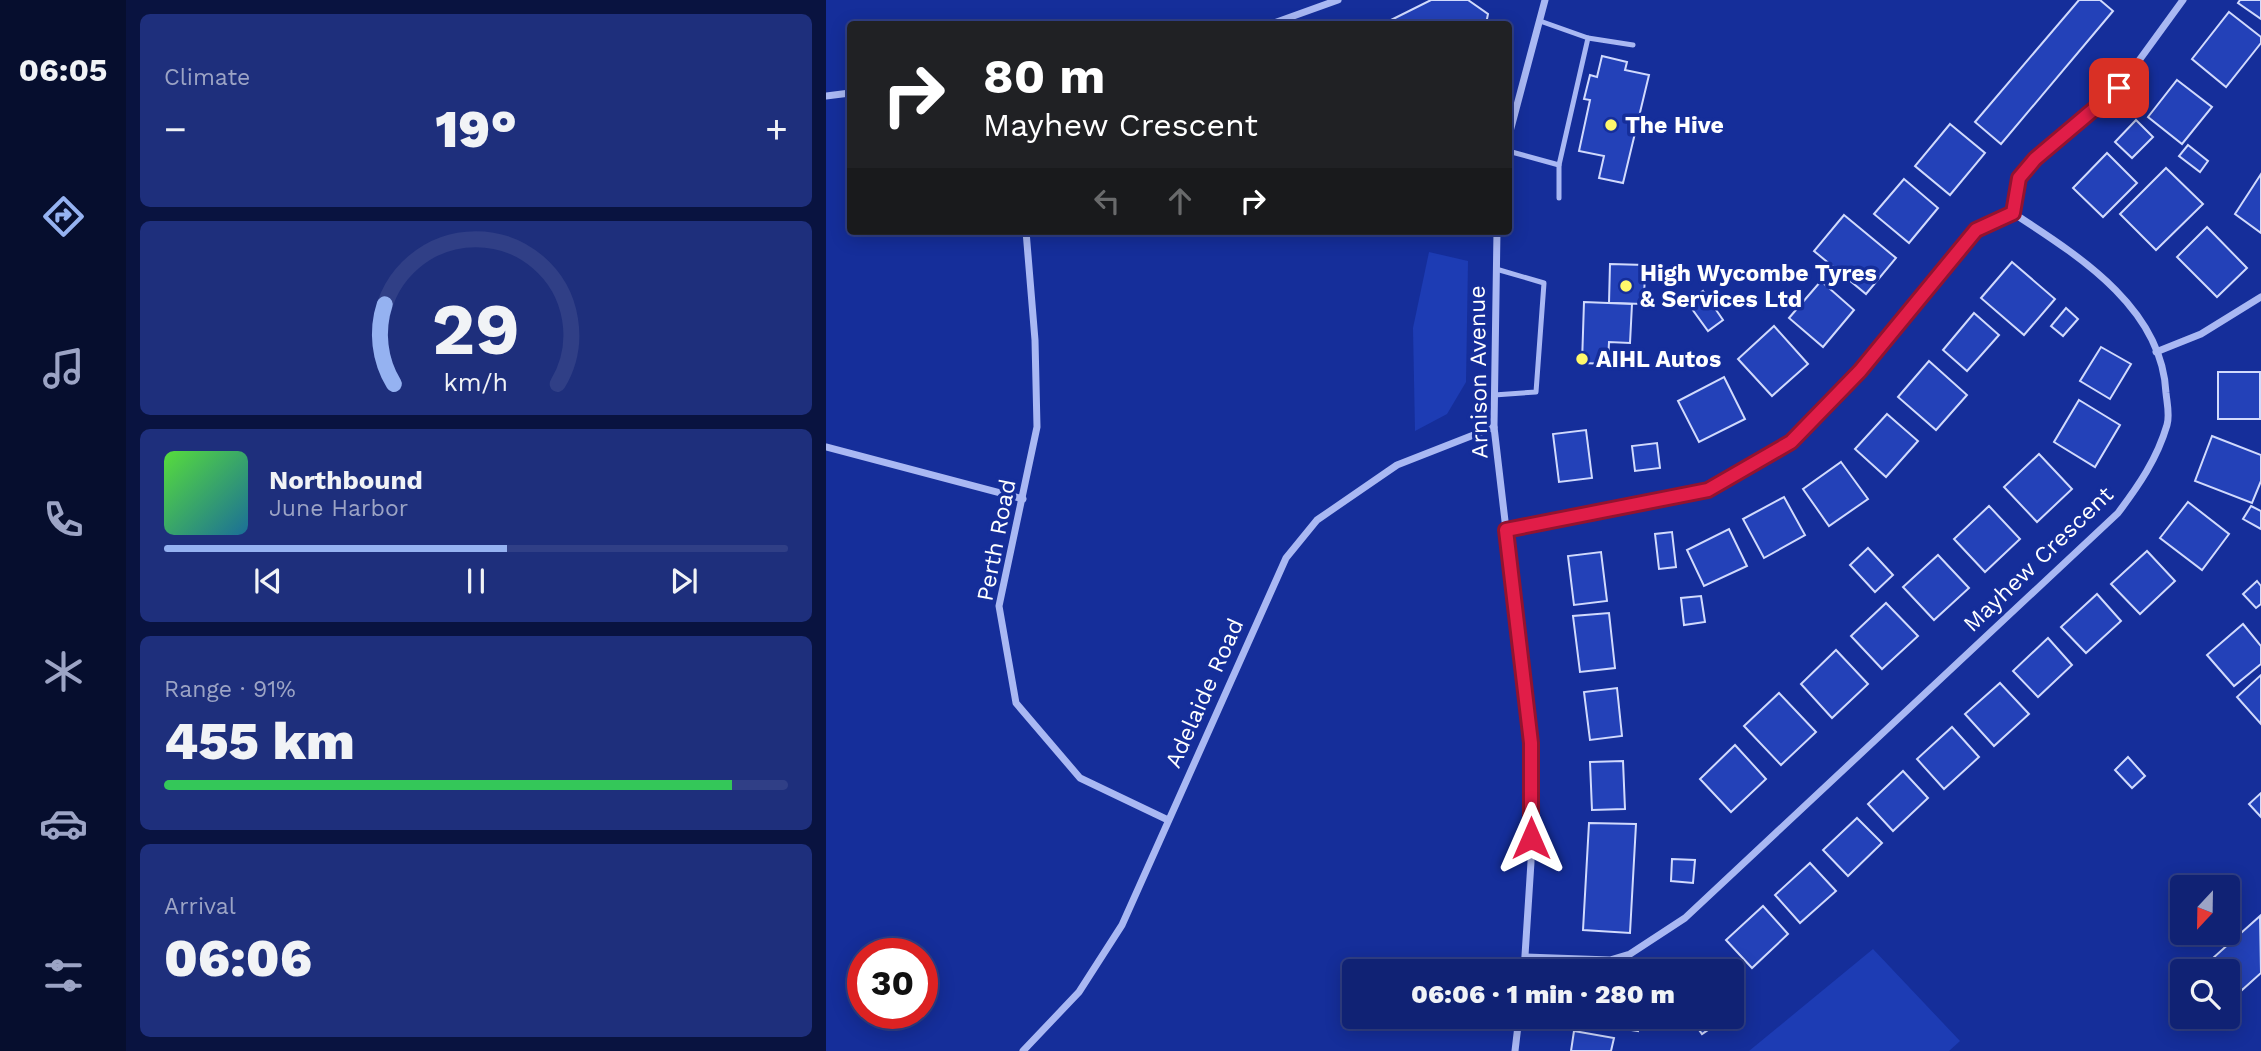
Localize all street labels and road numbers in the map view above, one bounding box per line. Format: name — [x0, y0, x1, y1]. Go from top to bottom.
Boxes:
street label: Arnison Avenue — [1463, 285, 1494, 459]
street label: Perth Road — [971, 477, 1022, 603]
street label: Mayhew Crescent — [1958, 481, 2119, 638]
street label: Adelaide Road — [1159, 614, 1249, 772]

